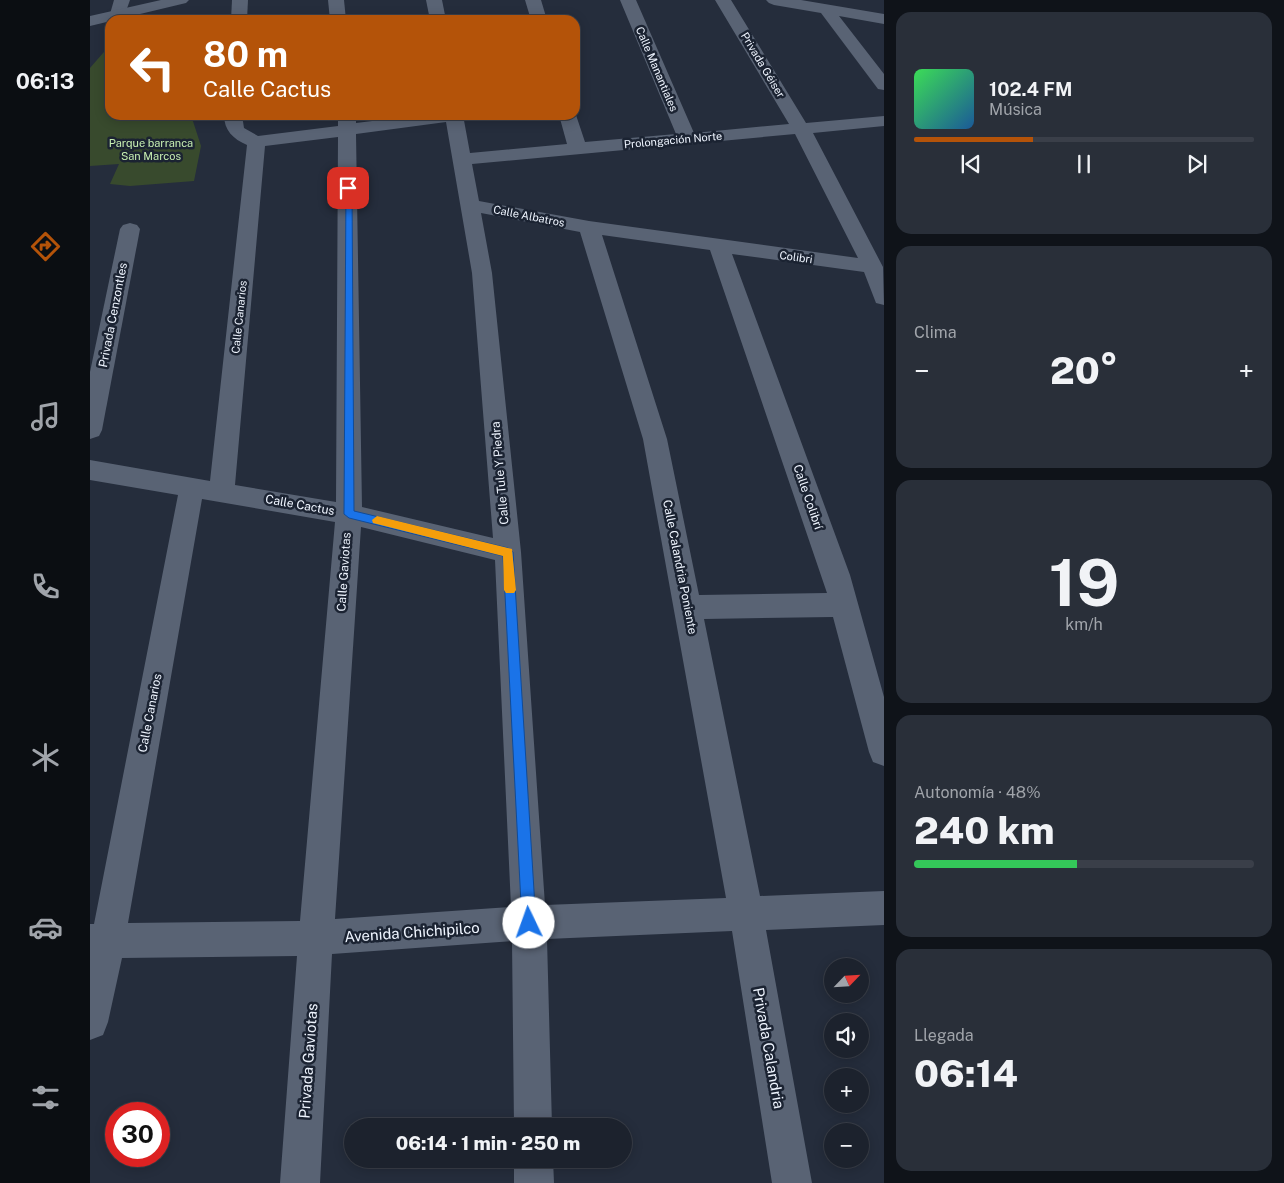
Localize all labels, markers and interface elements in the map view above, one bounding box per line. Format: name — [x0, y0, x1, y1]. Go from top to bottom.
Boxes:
street label: Calle Manantiales — [634, 25, 680, 114]
street label: Privada Géiser — [739, 30, 787, 100]
text: 80 m — [203, 34, 288, 75]
icon: left — [120, 35, 185, 100]
text: 06:13 — [16, 68, 74, 94]
text: Calle Cactus — [203, 76, 331, 102]
text: 102.4 FM — [989, 78, 1072, 100]
text: Música — [989, 100, 1042, 119]
street label: Prolongación Norte — [623, 130, 723, 150]
park label: Parque barranca San Marcos — [109, 137, 193, 162]
icon: previous — [957, 150, 985, 178]
icon: pause — [1070, 150, 1098, 178]
icon: next — [1183, 150, 1211, 178]
pin — [327, 167, 369, 209]
icon: arrive — [334, 174, 362, 202]
street label: Calle Albatros — [492, 203, 566, 229]
icon: directions — [28, 229, 63, 264]
street label: Colibri — [779, 249, 813, 265]
street label: Privada Cenzontles — [96, 261, 130, 369]
street label: Calle Canarios — [229, 279, 249, 354]
text: Clima — [914, 323, 957, 342]
text: 20° — [1050, 348, 1118, 393]
text: − — [914, 354, 930, 387]
text: + — [1238, 354, 1254, 387]
icon: music — [28, 399, 63, 434]
street label: Calle Tule Y Piedra — [489, 421, 511, 525]
street label: Calle Colibrí — [790, 463, 826, 532]
street label: Calle Cactus — [264, 492, 336, 518]
street label: Calle Calandria Poniente — [660, 499, 700, 636]
street label: Calle Gaviotas — [334, 532, 354, 612]
text: 19 — [1049, 544, 1119, 621]
icon: phone — [28, 569, 63, 604]
text: km/h — [1065, 615, 1103, 634]
street label: Calle Canarios — [135, 672, 165, 754]
icon: climate — [28, 740, 63, 775]
text: Autonomía · 48% — [914, 783, 1041, 802]
text: 240 km — [914, 808, 1054, 853]
position arrow — [502, 896, 554, 948]
icon: car — [28, 910, 63, 945]
street label: Avenida Chichipilco — [344, 919, 480, 945]
north arrow — [824, 958, 869, 1002]
map controls — [824, 958, 869, 1168]
street label: Privada Calandria — [750, 986, 788, 1110]
street label: Privada Gaviotas — [295, 1003, 321, 1119]
button: sound — [824, 1013, 869, 1058]
text: Llegada — [914, 1026, 974, 1045]
text: 06:14 — [914, 1051, 1018, 1096]
button: + — [824, 1068, 869, 1113]
icon: filters — [28, 1080, 63, 1115]
speed limit sign: 30 — [105, 1102, 170, 1167]
button: − — [824, 1123, 869, 1168]
text: 06:14 · 1 min · 250 m — [396, 1132, 580, 1154]

